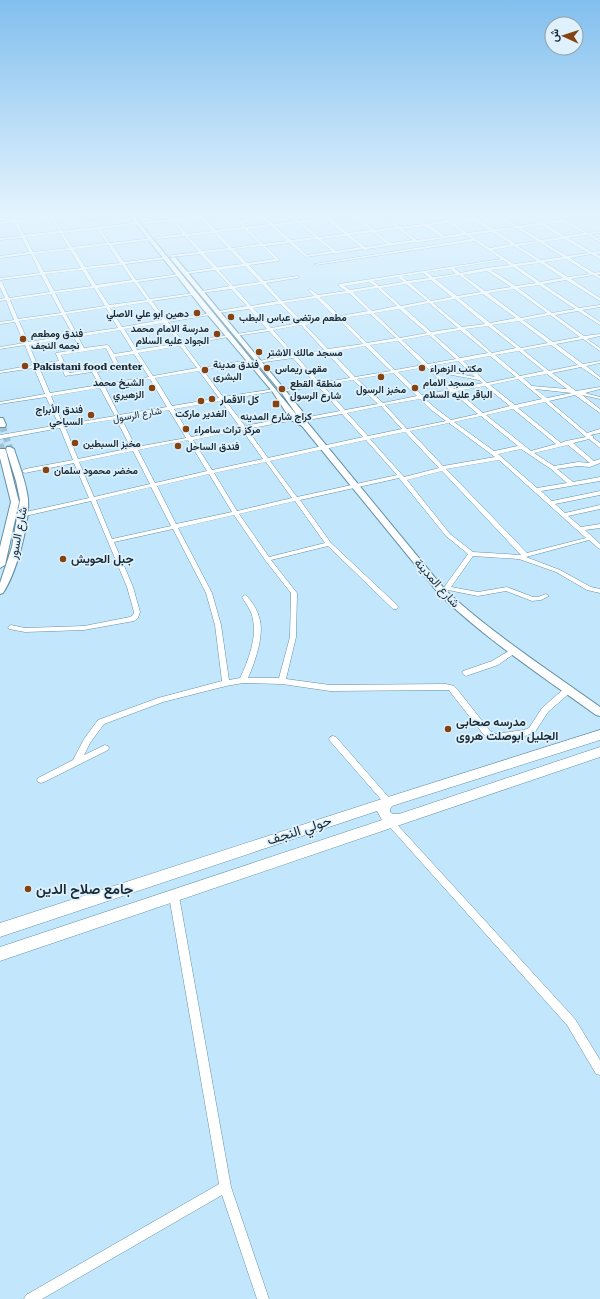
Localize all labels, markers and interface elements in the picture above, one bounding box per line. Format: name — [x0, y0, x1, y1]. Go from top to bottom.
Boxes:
north arrow — [544, 16, 584, 56]
text: ش — [548, 29, 561, 42]
place label: دهين ابو علي الاصلي — [106, 308, 189, 322]
marker: دهين ابو علي الاصلي — [192, 308, 202, 318]
marker: مطعم مرتضى عباس البطب — [226, 312, 236, 322]
place label: مطعم مرتضى عباس البطب — [239, 312, 347, 324]
place label: مدرسة الامام محمد الجواد عليه السلام — [131, 323, 210, 347]
place label: فندق ومطعم نجمه النجف — [31, 328, 83, 352]
marker: مدرسة الامام محمد الجواد عليه السلام — [212, 329, 222, 339]
marker: فندق ومطعم نجمه النجف — [18, 334, 28, 344]
marker: مسجد مالك الاشتر — [254, 347, 264, 357]
place label: مسجد مالك الاشتر — [266, 347, 343, 359]
place label: فندق مدينة البشرى — [213, 359, 259, 383]
marker: Pakistani food center — [20, 361, 30, 371]
place label: Pakistani food center — [33, 361, 143, 372]
marker: مقهى ريماس — [262, 363, 272, 373]
place label: مقهى ريماس — [275, 363, 328, 375]
marker: مكتب الزهراء — [417, 363, 427, 373]
place label: مكتب الزهراء — [430, 363, 483, 375]
marker: فندق مدينة البشرى — [200, 365, 210, 375]
marker: مخبز الرسول — [376, 372, 386, 382]
place label: الشيخ محمد الزهيري — [93, 377, 144, 403]
place label: مسجد الامام الباقر عليه السلام — [423, 377, 492, 401]
place label: منطقة القطع شارع الرسول — [290, 378, 342, 403]
marker: الشيخ محمد الزهيري — [147, 383, 157, 393]
marker: مسجد الامام الباقر عليه السلام — [410, 383, 420, 393]
marker: منطقة القطع شارع الرسول — [277, 384, 287, 394]
place label: مخبز الرسول — [356, 384, 407, 396]
marker: كل الاقمار — [207, 394, 217, 404]
place label: كل الاقمار — [219, 394, 260, 406]
marker: الغدير ماركت — [196, 396, 206, 406]
marker: كراج شارع المدينه — [271, 399, 281, 409]
place label: فندق الأبراج السياحي — [36, 404, 83, 430]
street label: شارع الرسول — [112, 405, 163, 425]
place label: الغدير ماركت — [175, 408, 227, 420]
marker: فندق الأبراج السياحي — [86, 410, 96, 420]
place label: كراج شارع المدينه — [240, 411, 312, 424]
marker: مركز تراث سامراء — [181, 424, 191, 434]
place label: مركز تراث سامراء — [194, 424, 261, 436]
marker: مخبز السبطين — [70, 438, 80, 448]
place label: مخبز السبطين — [83, 438, 141, 450]
marker: فندق الساحل — [173, 441, 183, 451]
place label: فندق الساحل — [186, 441, 240, 453]
marker: مخضر محمود سلمان — [41, 465, 51, 475]
place label: مخضر محمود سلمان — [54, 465, 139, 477]
street label: شارع السور — [6, 506, 32, 562]
place label: جبل الحويش — [71, 552, 134, 567]
marker: جبل الحويش — [58, 554, 68, 564]
street label: شارع المدينة — [410, 556, 463, 612]
place label: مدرسه صحابی الجلیل ابوصلت هروی — [456, 715, 558, 744]
marker: مدرسه صحابی الجلیل ابوصلت هروی — [443, 724, 453, 734]
street label: حولي النجف — [265, 812, 334, 852]
place label: جامع صلاح الدين — [36, 881, 134, 899]
marker: جامع صلاح الدين — [23, 884, 33, 894]

